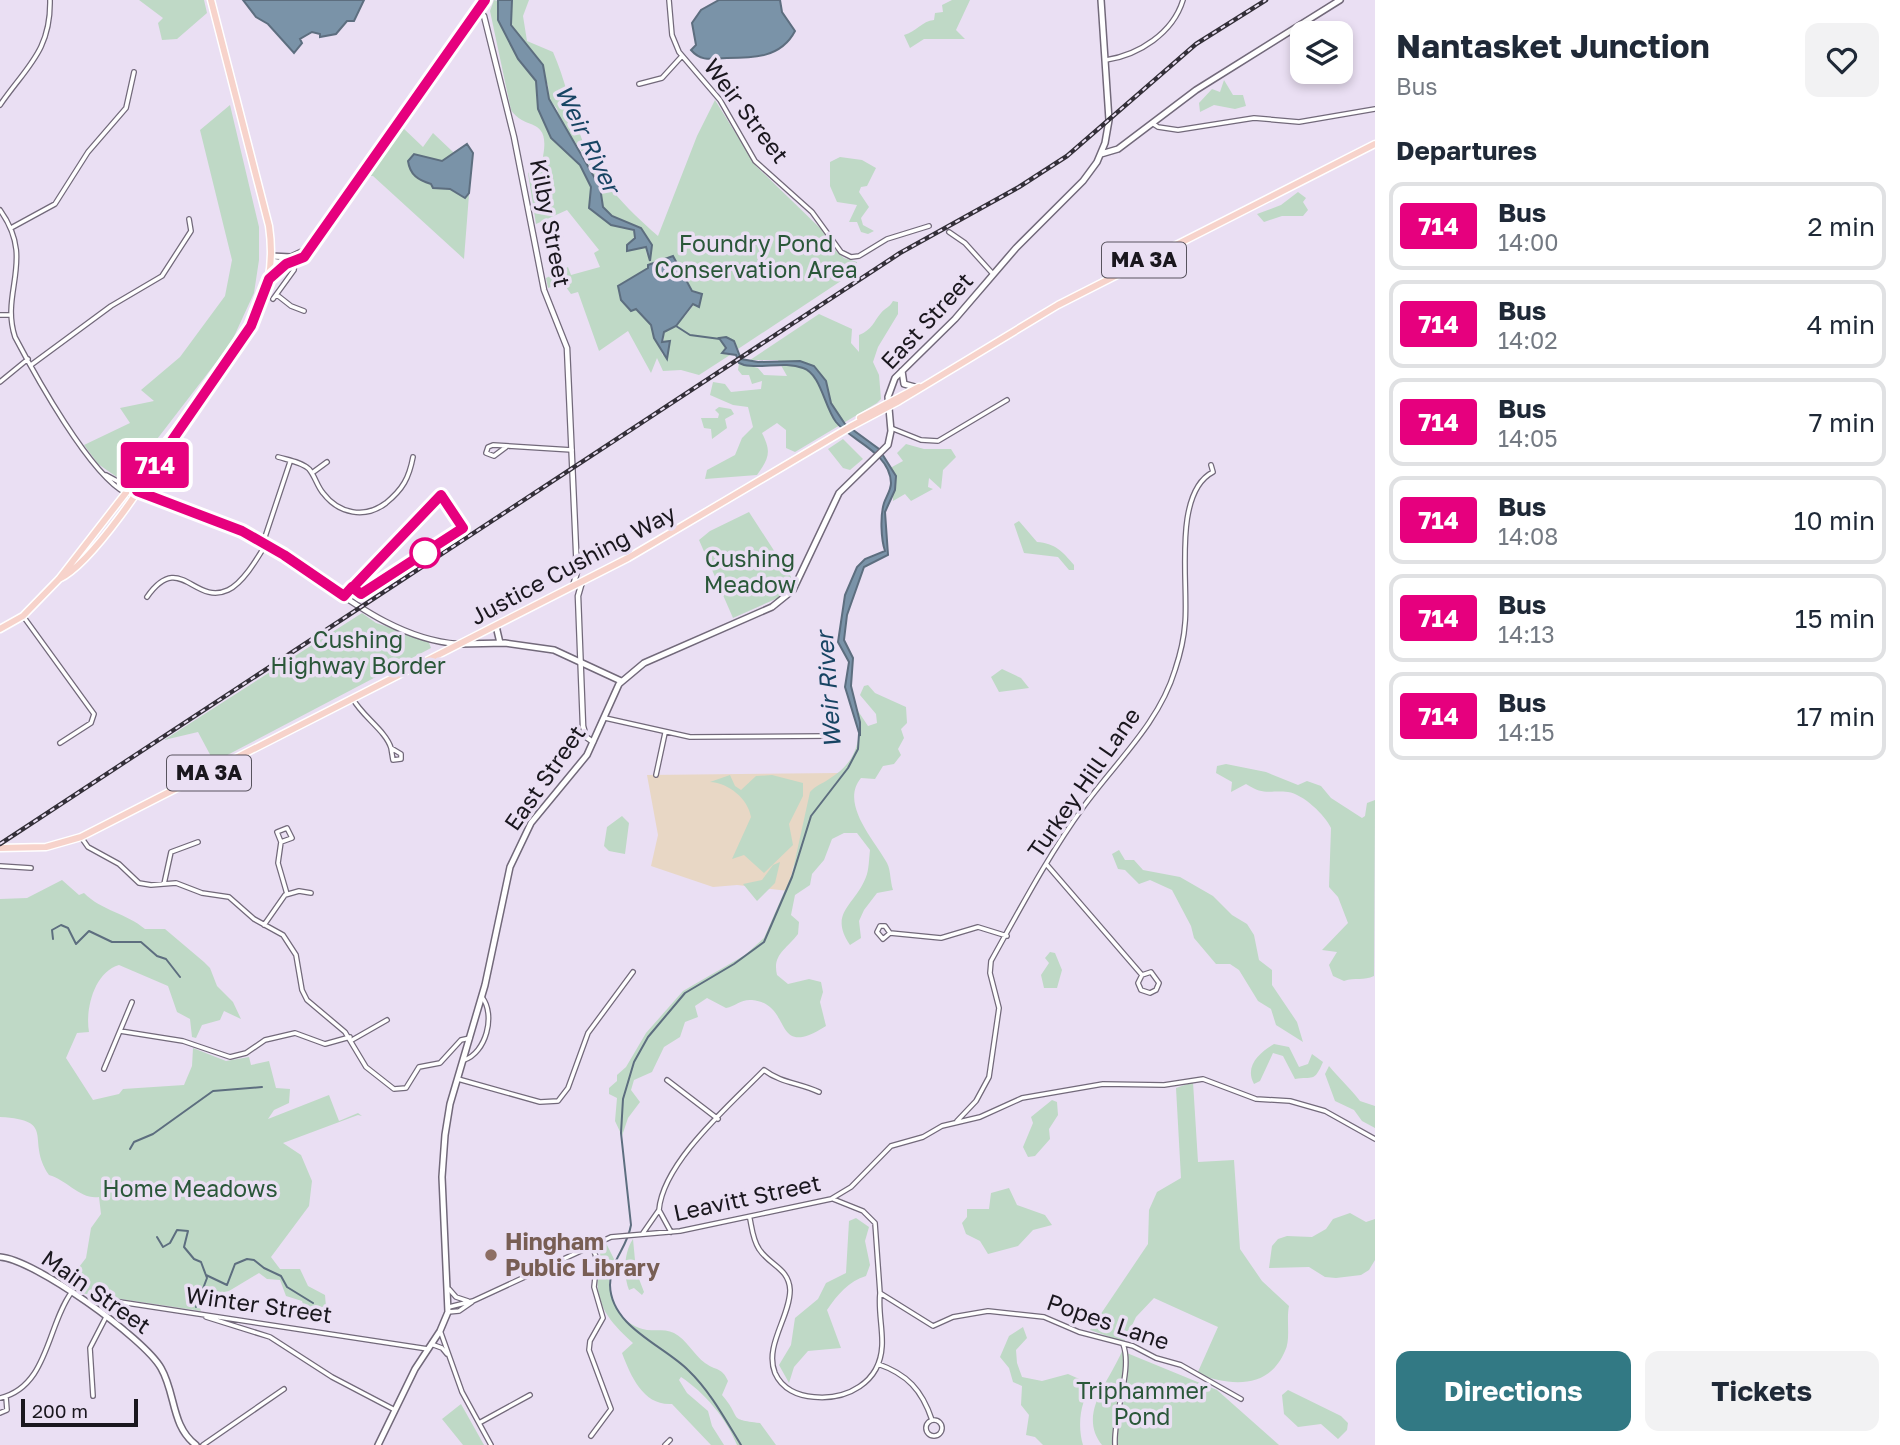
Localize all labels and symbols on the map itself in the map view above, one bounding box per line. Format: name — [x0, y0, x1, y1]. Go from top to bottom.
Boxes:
street label: Weir Street — [698, 53, 795, 168]
water label: Weir River — [550, 79, 629, 200]
street label: Kilby Street — [525, 156, 577, 289]
park label: Foundry Pond Conservation Area — [654, 229, 858, 283]
road number: MA 3A — [1102, 243, 1186, 278]
street label: East Street — [874, 266, 978, 374]
line badge: 714 — [115, 442, 195, 488]
street label: Justice Cushing Way — [465, 498, 680, 630]
unlabelled marker — [410, 538, 440, 568]
park label: Cushing Meadow — [704, 544, 796, 598]
park label: Cushing Highway Border — [270, 625, 446, 679]
water label: Weir River — [809, 627, 846, 749]
street label: Turkey Hill Lane — [1021, 702, 1145, 863]
street label: East Street — [498, 719, 591, 835]
road number: MA 3A — [167, 756, 251, 790]
street label: Leavitt Street — [671, 1168, 823, 1226]
park label: Home Meadows — [102, 1174, 278, 1202]
place label: Hingham Public Library — [505, 1227, 660, 1281]
street label: Main Street — [37, 1243, 157, 1339]
marker: Hingham Public Library — [483, 1247, 499, 1263]
street label: Winter Street — [184, 1280, 334, 1328]
street label: Popes Lane — [1043, 1287, 1173, 1355]
park label: Triphammer Pond — [1076, 1376, 1208, 1430]
scale bar — [21, 1396, 138, 1428]

